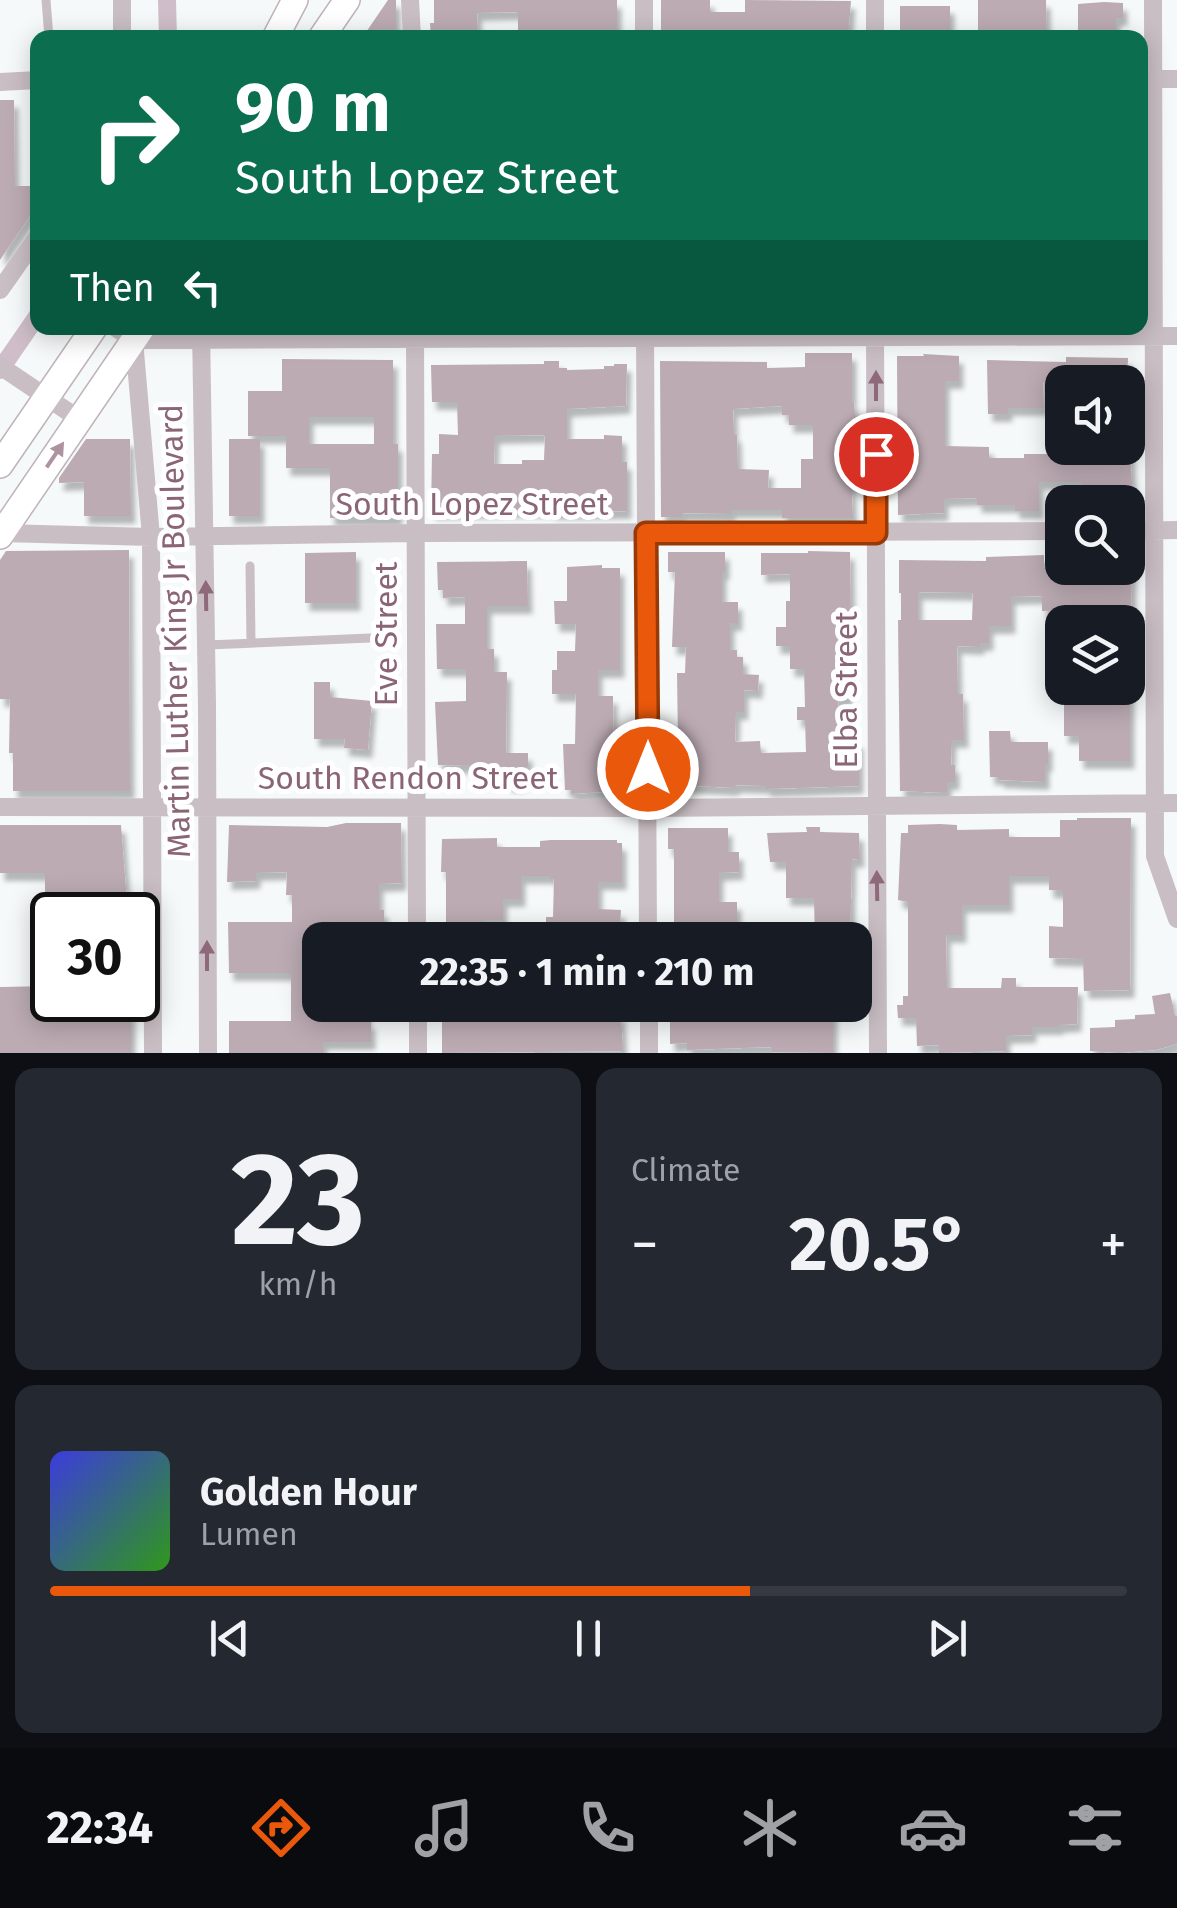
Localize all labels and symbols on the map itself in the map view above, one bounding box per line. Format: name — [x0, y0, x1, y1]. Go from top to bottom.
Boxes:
one-way arrow — [868, 369, 884, 401]
street label: Martin Luther King Jr Boulevard — [152, 404, 198, 858]
pin — [834, 412, 919, 497]
one-way arrow — [45, 442, 63, 469]
street label: South Lopez Street — [336, 485, 609, 523]
street label: Eve Street — [367, 561, 405, 706]
one-way arrow — [198, 579, 214, 611]
street label: Elba Street — [827, 611, 865, 769]
position arrow — [596, 717, 700, 821]
street label: South Rendon Street — [258, 759, 559, 797]
one-way arrow — [868, 869, 884, 901]
speed limit sign: 30 — [30, 892, 160, 1022]
one-way arrow — [199, 939, 215, 971]

